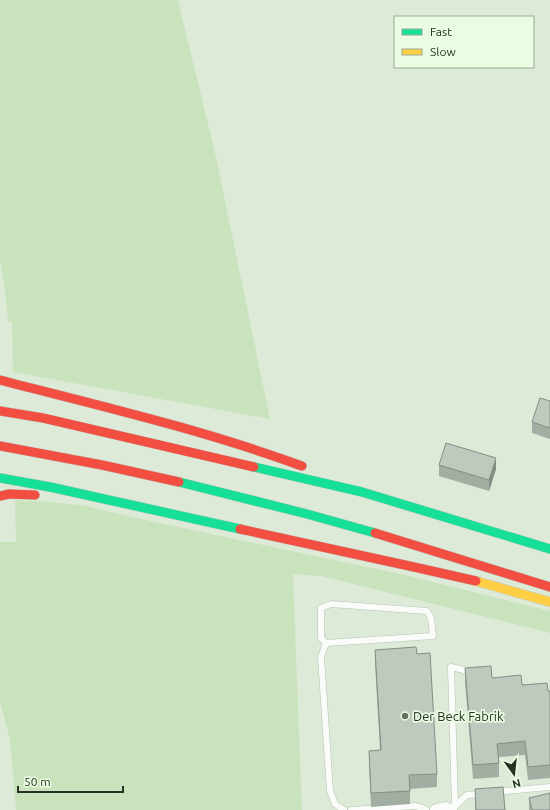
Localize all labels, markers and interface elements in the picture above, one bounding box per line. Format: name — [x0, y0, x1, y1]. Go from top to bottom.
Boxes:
legend — [394, 16, 534, 68]
text: Fast — [430, 25, 452, 38]
text: Slow — [430, 45, 456, 58]
place label: Der Beck Fabrik — [413, 709, 504, 723]
marker: Der Beck Fabrik — [400, 711, 410, 721]
north arrow — [494, 754, 534, 794]
scale bar — [18, 768, 123, 794]
text: 50 m — [24, 775, 51, 788]
text: N — [511, 777, 522, 791]

